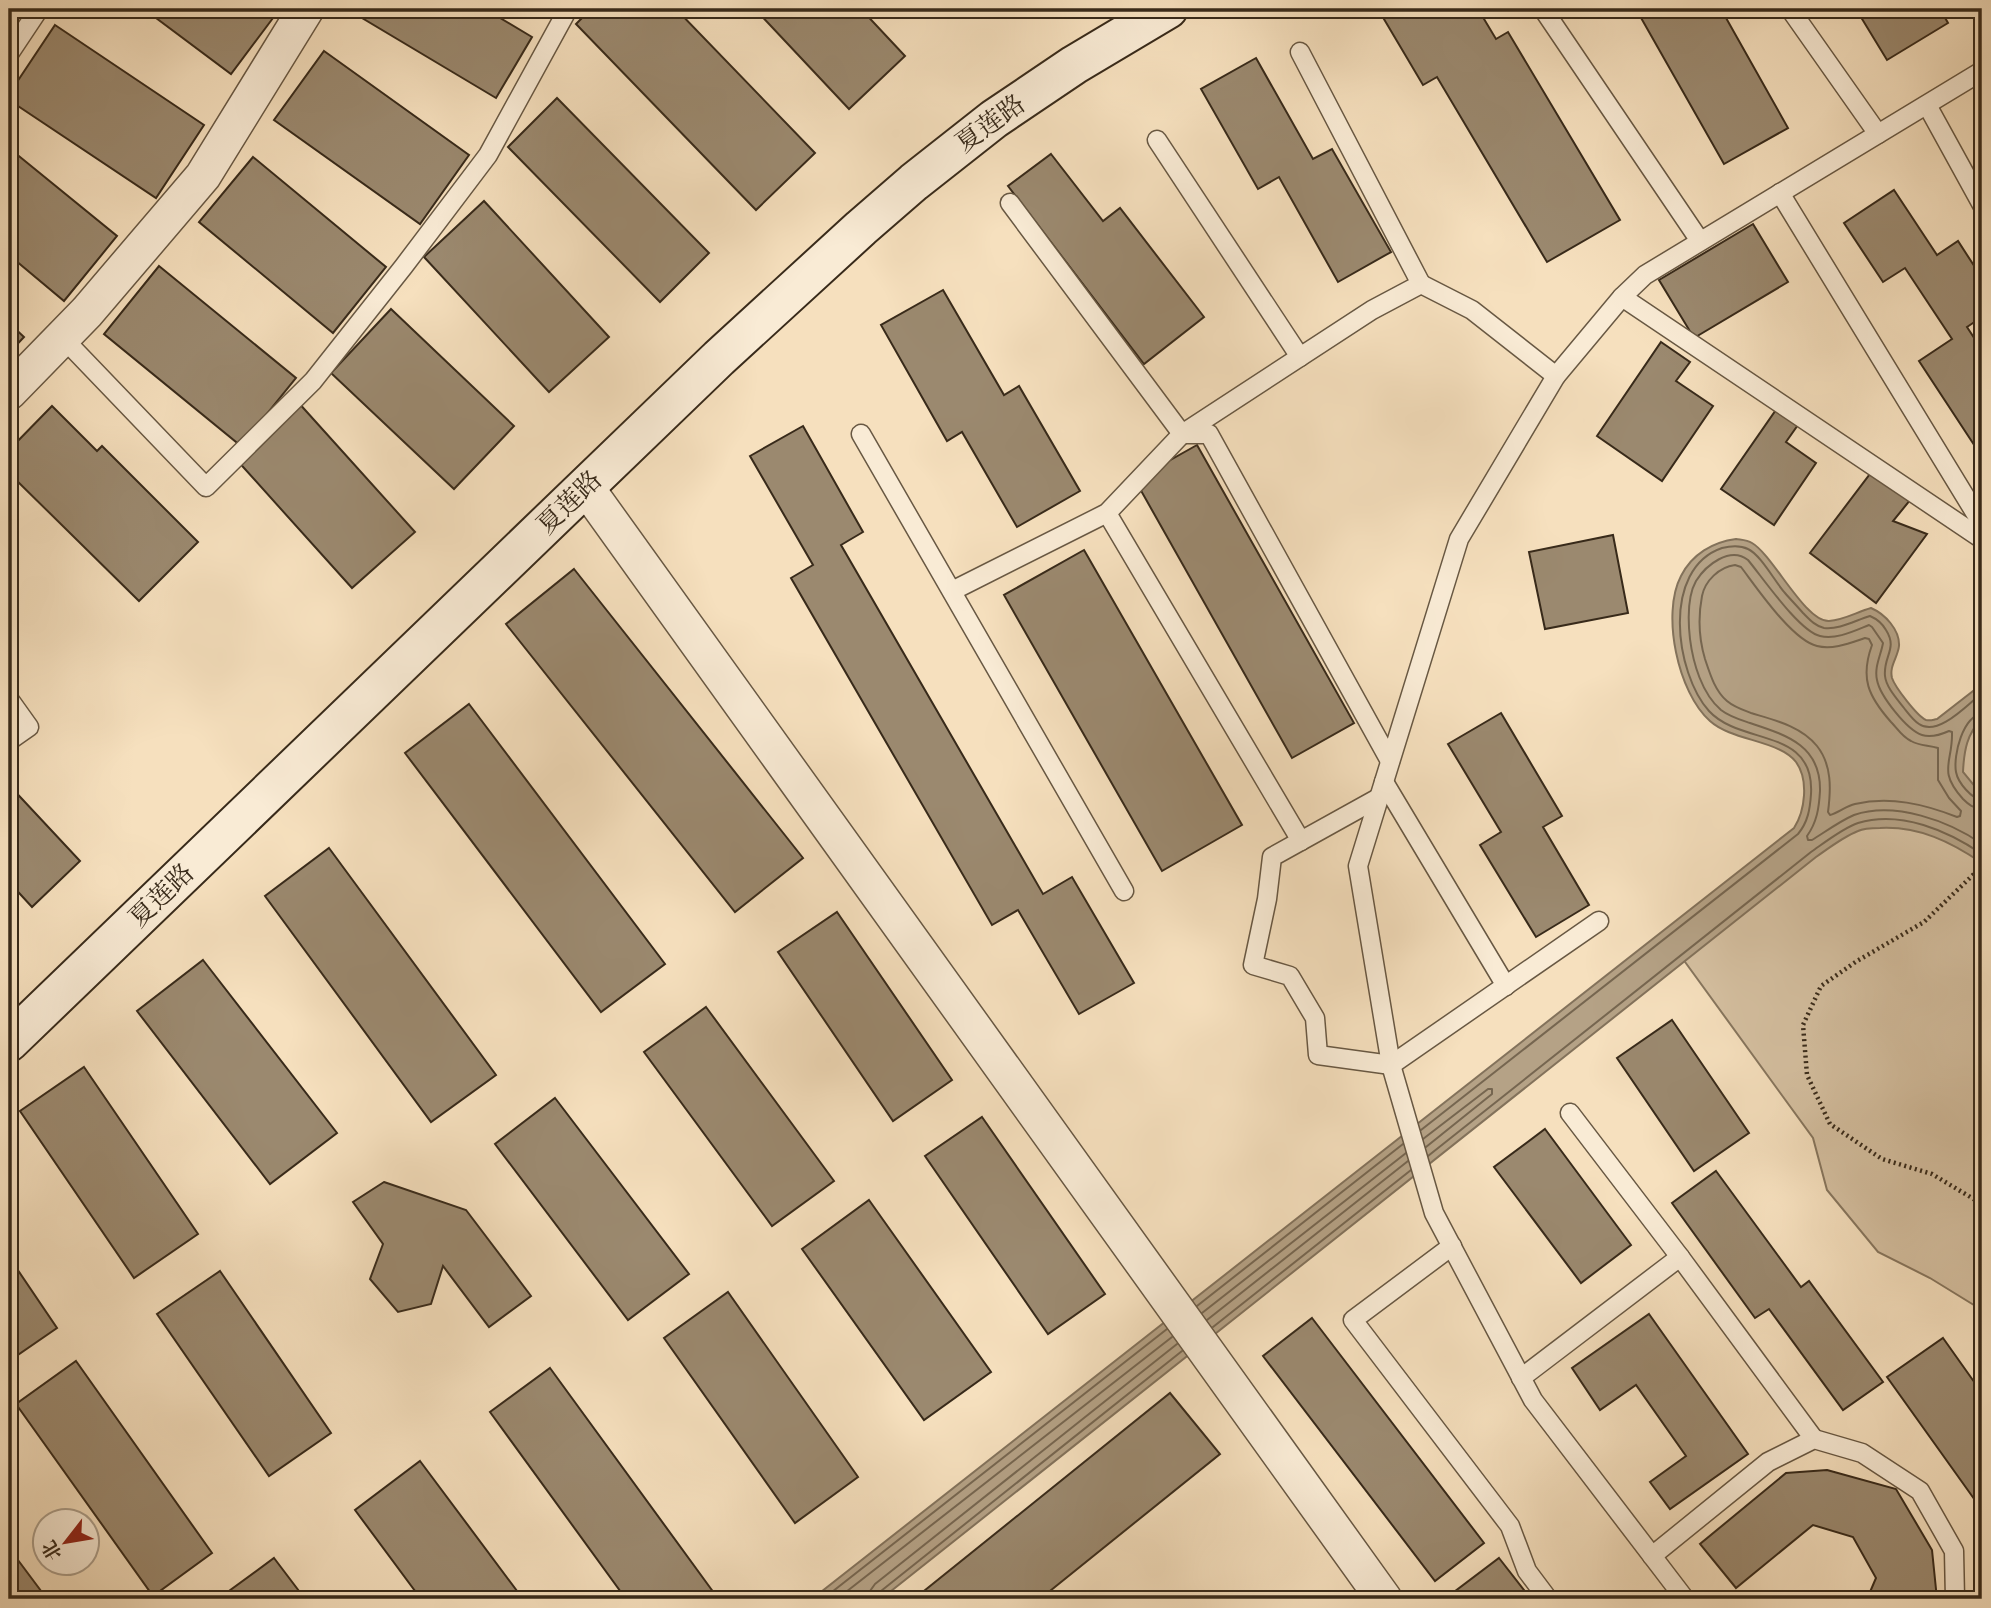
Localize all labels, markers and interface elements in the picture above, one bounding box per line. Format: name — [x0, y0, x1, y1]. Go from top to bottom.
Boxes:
street label: 夏莲路 — [950, 88, 1032, 160]
street label: 夏莲路 — [531, 464, 609, 541]
street label: 夏莲路 — [123, 857, 201, 934]
north arrow — [32, 1506, 102, 1576]
text: 北 — [37, 1536, 67, 1565]

